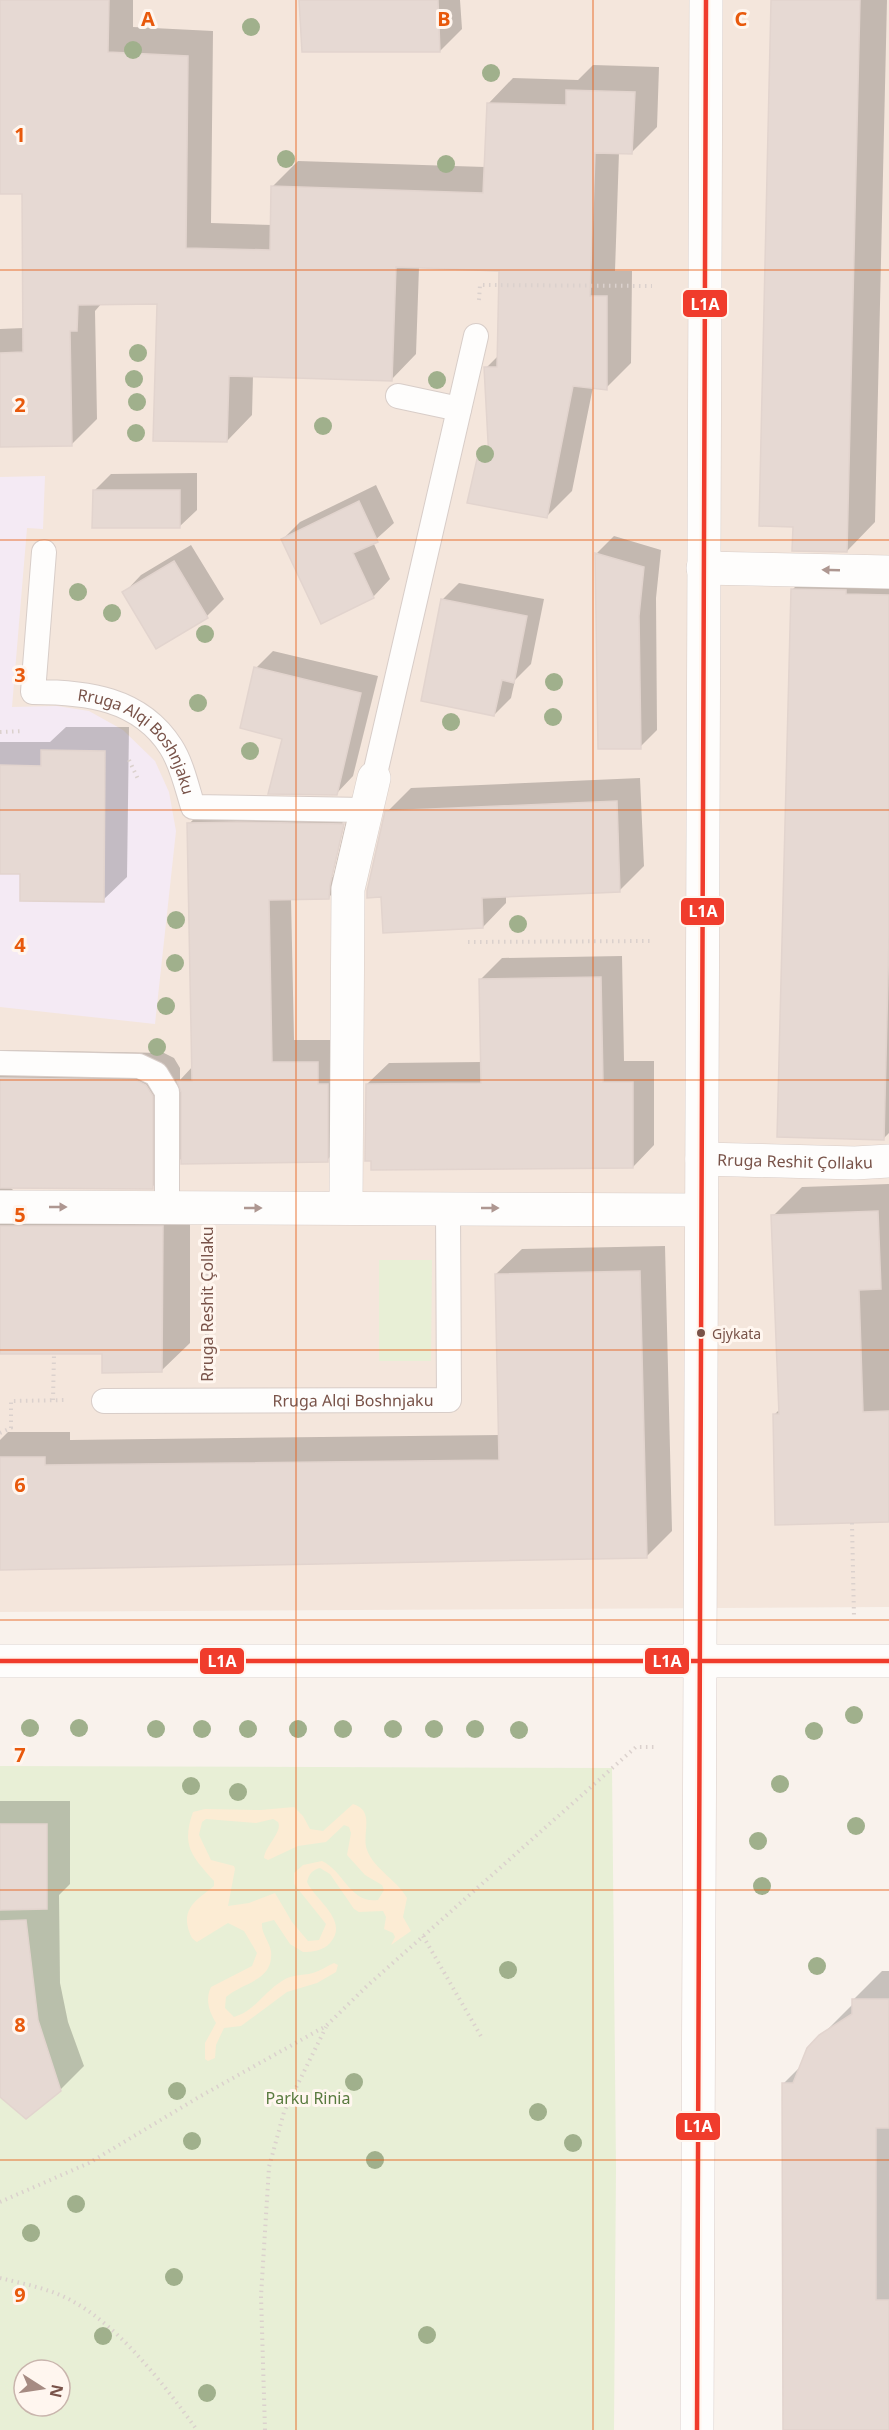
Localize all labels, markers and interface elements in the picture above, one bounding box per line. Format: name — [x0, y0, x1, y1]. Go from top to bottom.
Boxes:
text: A — [141, 5, 155, 32]
text: B — [437, 5, 451, 32]
text: C — [735, 5, 748, 32]
text: 1 — [14, 121, 26, 148]
line badge: L1A — [682, 289, 728, 318]
text: L1A — [690, 293, 721, 315]
text: 2 — [14, 391, 26, 418]
one-way arrow — [821, 565, 840, 575]
text: 3 — [14, 661, 26, 688]
street label: Rruga Alqi Boshnjaku — [76, 683, 200, 797]
line badge: L1A — [680, 897, 725, 926]
text: L1A — [688, 900, 719, 922]
text: 4 — [14, 931, 26, 958]
street label: Rruga Reshit Çollaku — [717, 1148, 873, 1174]
text: 5 — [14, 1201, 26, 1228]
one-way arrow — [49, 1202, 68, 1212]
one-way arrow — [244, 1203, 263, 1213]
one-way arrow — [481, 1203, 500, 1213]
street label: Rruga Reshit Çollaku — [196, 1226, 218, 1382]
place label: Gjykata — [712, 1324, 761, 1343]
marker: Gjykata — [695, 1327, 707, 1339]
street label: Rruga Alqi Boshnjaku — [272, 1389, 434, 1412]
text: 6 — [14, 1471, 26, 1498]
line badge: L1A — [199, 1647, 245, 1675]
line badge: L1A — [644, 1647, 690, 1675]
text: L1A — [207, 1650, 238, 1672]
text: L1A — [652, 1650, 683, 1672]
text: 7 — [14, 1741, 26, 1768]
text: 8 — [14, 2011, 26, 2038]
park label: Parku Rinia — [266, 2087, 350, 2109]
line badge: L1A — [675, 2112, 721, 2141]
text: L1A — [683, 2115, 714, 2137]
text: 9 — [14, 2281, 26, 2308]
north arrow — [12, 2358, 72, 2418]
text: N — [45, 2382, 69, 2400]

